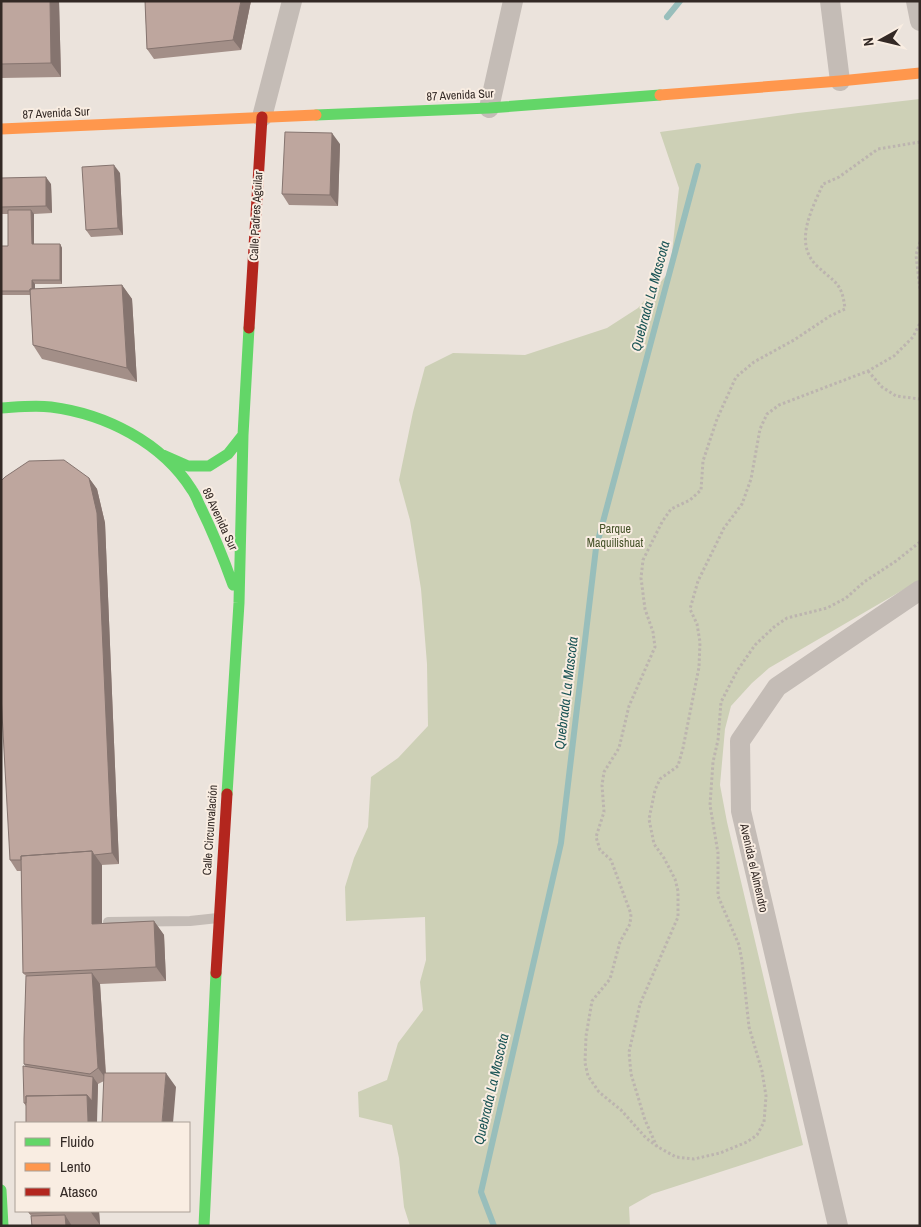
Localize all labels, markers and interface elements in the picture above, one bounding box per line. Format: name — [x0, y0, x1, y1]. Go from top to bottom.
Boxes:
north arrow — [856, 15, 906, 65]
text: N — [859, 36, 878, 47]
street label: 87 Avenida Sur — [426, 85, 495, 105]
street label: 87 Avenida Sur — [22, 103, 91, 123]
street label: Calle Padres Aguilar — [246, 170, 266, 261]
water label: Quebrada La Mascota — [627, 239, 673, 353]
street label: 89 Avenida Sur — [199, 485, 242, 553]
park label: Parque Maquilishuat — [587, 521, 643, 551]
water label: Quebrada La Mascota — [550, 636, 582, 750]
street label: Calle Circunvalación — [199, 784, 221, 876]
street label: Avenida el Almendro — [736, 821, 772, 914]
water label: Quebrada La Mascota — [469, 1032, 513, 1146]
legend — [15, 1122, 190, 1212]
text: Fluido — [60, 1131, 94, 1152]
text: Lento — [60, 1156, 91, 1177]
text: Atasco — [59, 1181, 98, 1202]

